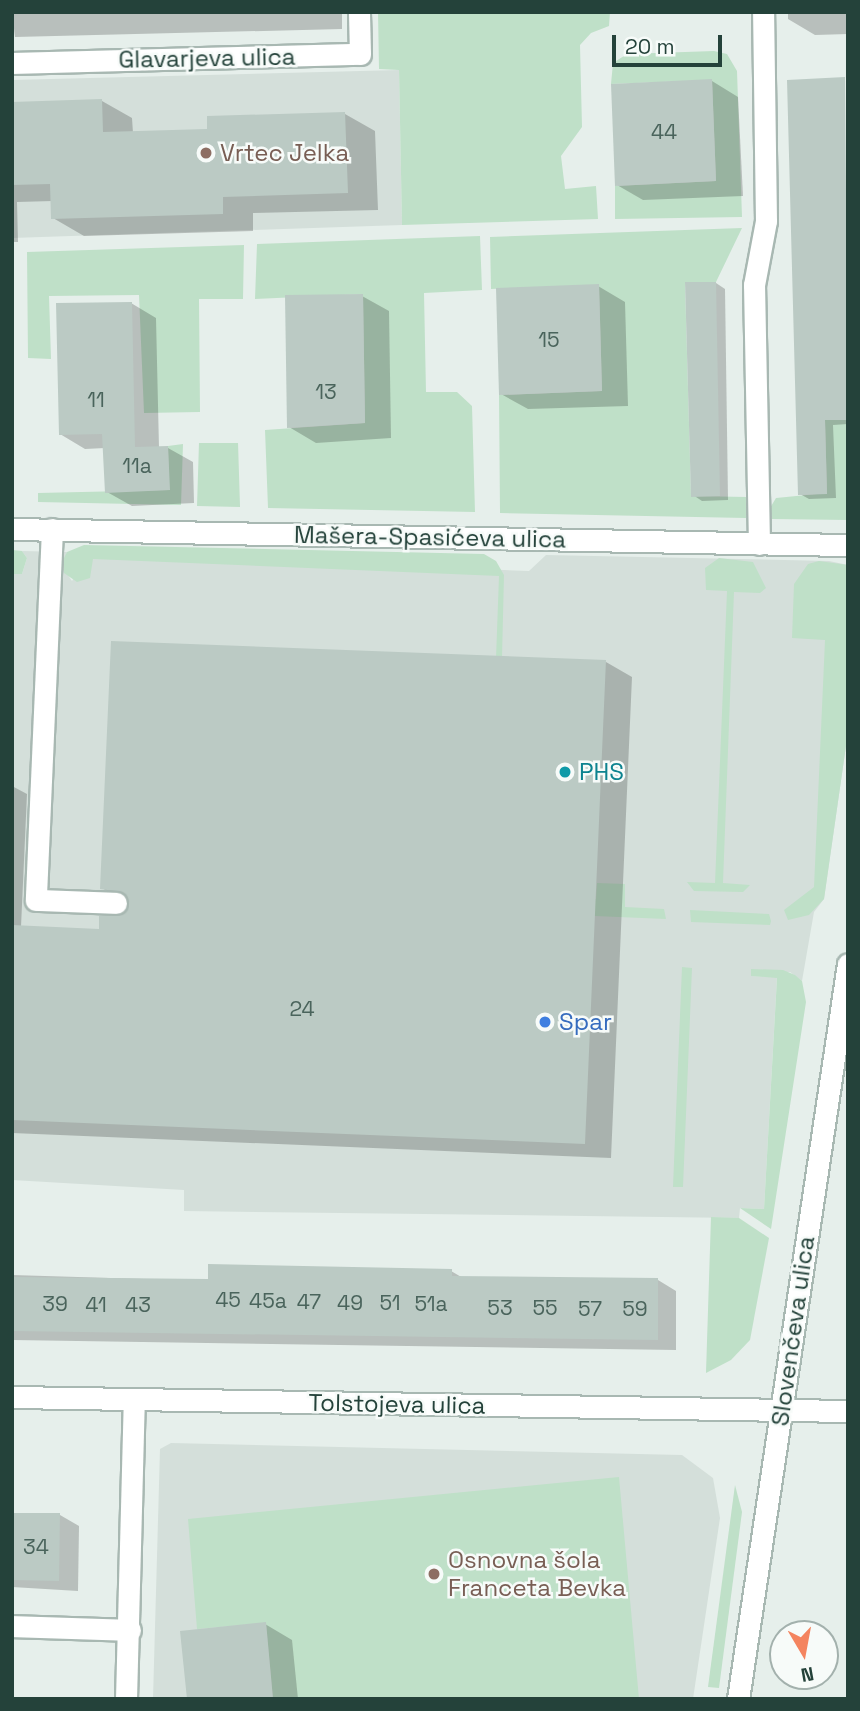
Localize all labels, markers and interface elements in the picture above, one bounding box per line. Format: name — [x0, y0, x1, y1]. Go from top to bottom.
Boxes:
scale bar — [615, 21, 725, 65]
text: 20 m — [625, 33, 675, 60]
street label: Glavarjeva ulica — [118, 42, 296, 74]
house number: 44 — [651, 119, 677, 145]
place label: Vrtec Jelka — [220, 139, 349, 167]
marker: Vrtec Jelka — [198, 145, 214, 161]
house number: 15 — [538, 327, 560, 353]
house number: 13 — [315, 379, 337, 405]
house number: 11 — [87, 387, 105, 413]
house number: 11a — [122, 453, 152, 479]
street label: Mašera-Spasićeva ulica — [294, 520, 566, 554]
place label: PHS — [579, 758, 624, 786]
marker: PHS — [557, 764, 573, 780]
house number: 24 — [289, 996, 315, 1022]
place label: Spar — [559, 1008, 612, 1036]
marker: Spar — [537, 1014, 553, 1030]
street label: Slovenčeva ulica — [765, 1234, 821, 1428]
house number: 45 — [215, 1287, 241, 1313]
house number: 45a — [249, 1288, 287, 1314]
house number: 47 — [297, 1289, 321, 1315]
house number: 49 — [337, 1290, 363, 1316]
house number: 51 — [379, 1290, 401, 1316]
house number: 39 — [42, 1291, 68, 1317]
house number: 51a — [414, 1291, 448, 1317]
house number: 41 — [85, 1292, 107, 1318]
house number: 43 — [125, 1292, 151, 1318]
house number: 53 — [487, 1295, 513, 1321]
house number: 55 — [532, 1295, 558, 1321]
house number: 57 — [578, 1296, 602, 1322]
house number: 59 — [622, 1296, 648, 1322]
street label: Tolstojeva ulica — [308, 1388, 486, 1420]
house number: 34 — [23, 1534, 49, 1560]
place label: Osnovna šola Franceta Bevka — [448, 1546, 626, 1602]
marker: Osnovna šola Franceta Bevka — [426, 1566, 442, 1582]
north arrow — [769, 1620, 839, 1690]
text: N — [799, 1661, 816, 1688]

